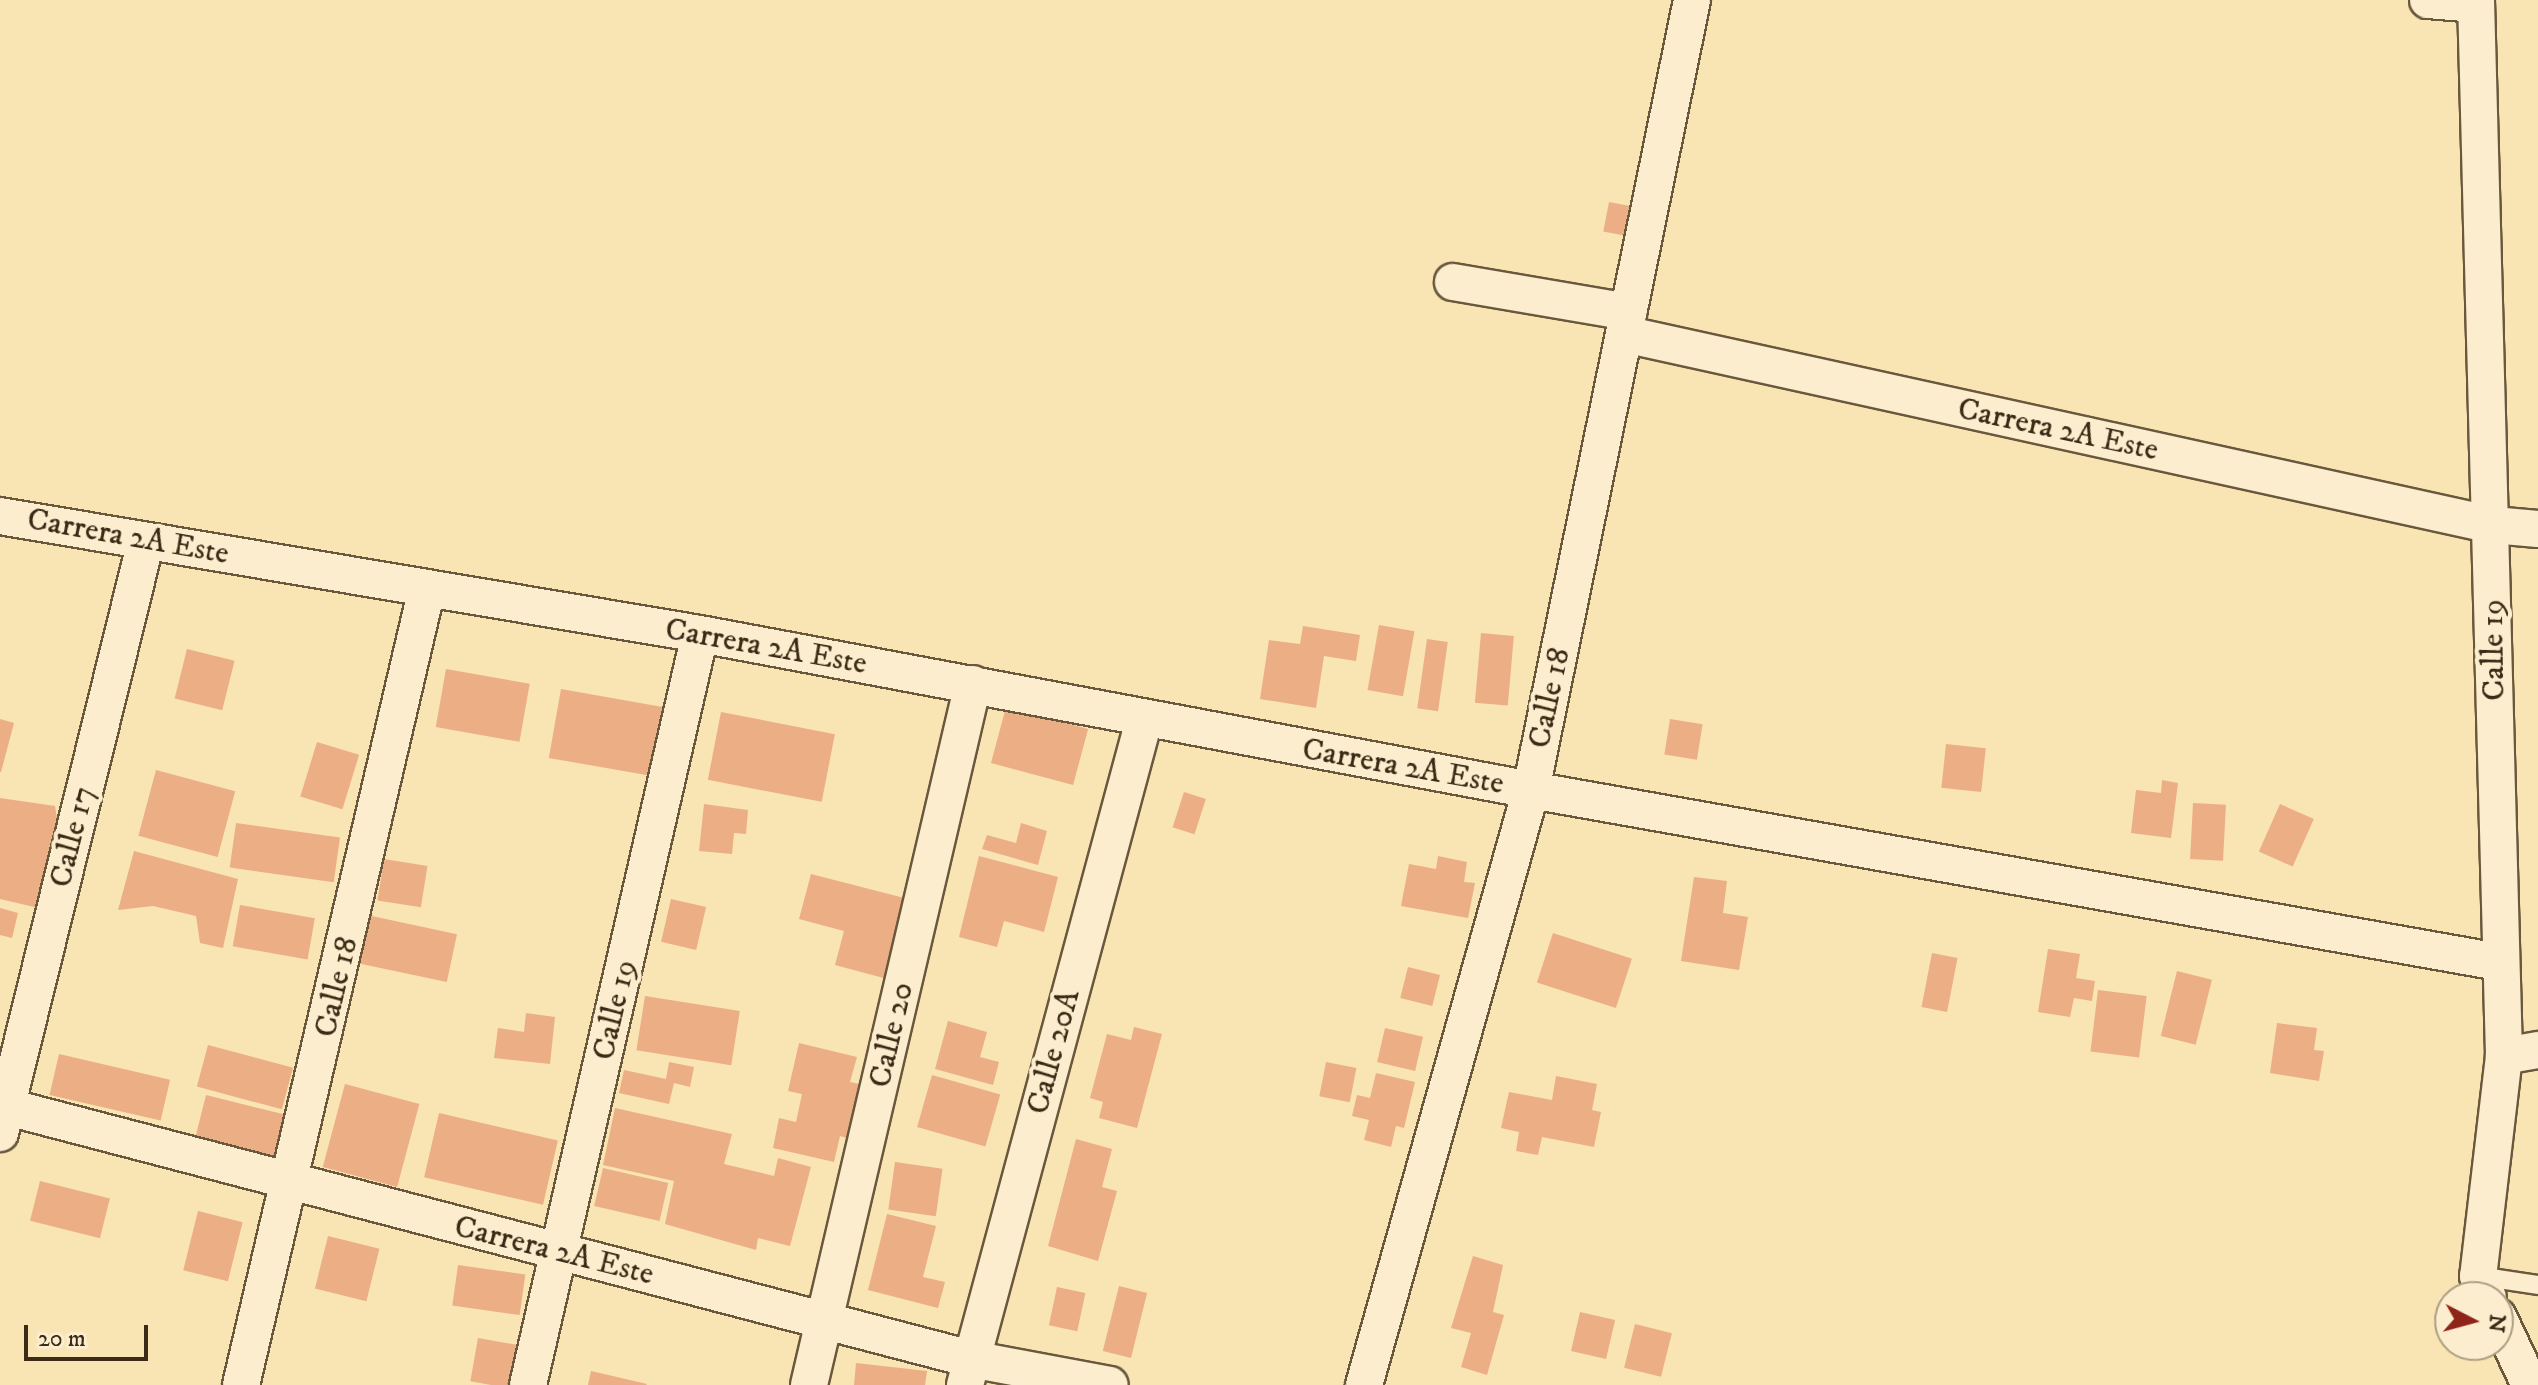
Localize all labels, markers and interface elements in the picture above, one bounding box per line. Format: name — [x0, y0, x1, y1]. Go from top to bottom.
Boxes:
street label: Carrera 2A Este — [1954, 390, 2162, 470]
street label: Carrera 2A Este — [24, 500, 232, 574]
street label: Calle 19 — [2474, 599, 2514, 701]
street label: Carrera 2A Este — [662, 610, 870, 684]
street label: Calle 18 — [1521, 644, 1579, 752]
street label: Carrera 2A Este — [1299, 730, 1507, 804]
street label: Calle 17 — [42, 783, 104, 891]
street label: Calle 18 — [307, 933, 367, 1041]
street label: Calle 19 — [585, 956, 645, 1064]
street label: Calle 20 — [861, 979, 923, 1091]
street label: Calle 20A — [1019, 985, 1089, 1119]
street label: Carrera 2A Este — [450, 1208, 658, 1294]
north arrow — [2434, 1281, 2514, 1361]
scale bar — [28, 1309, 152, 1359]
text: N — [2482, 1313, 2511, 1334]
text: 20 m — [38, 1324, 86, 1354]

